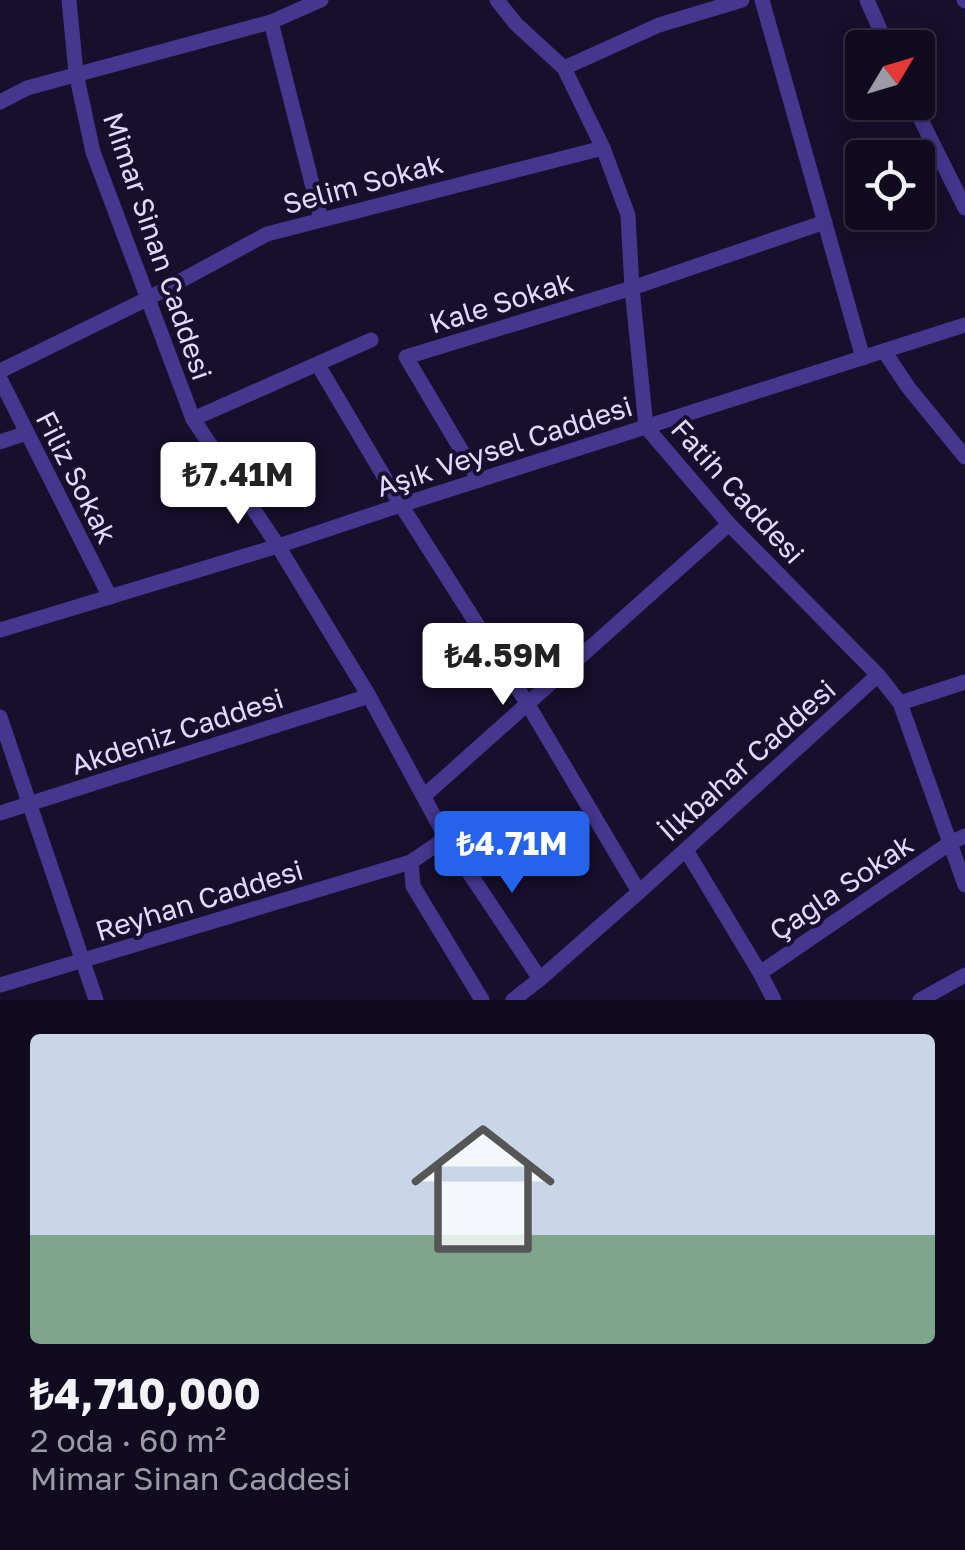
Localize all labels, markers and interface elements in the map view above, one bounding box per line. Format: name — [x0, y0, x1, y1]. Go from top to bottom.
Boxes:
north arrow — [845, 30, 935, 120]
map controls — [845, 30, 935, 230]
street label: Mimar Sinan Caddesi — [97, 108, 219, 384]
button: locate — [845, 140, 935, 230]
street label: Selim Sokak — [279, 146, 447, 220]
street label: Kale Sokak — [425, 264, 577, 340]
street label: Aşık Veysel Caddesi — [372, 389, 636, 503]
street label: Filiz Sokak — [30, 405, 124, 549]
street label: Fatih Caddesi — [665, 412, 811, 570]
pin: ₺7.41M — [157, 442, 319, 527]
text: ₺7.41M — [183, 455, 293, 493]
pin: ₺4.59M — [422, 623, 584, 708]
text: ₺4.59M — [445, 636, 561, 674]
street label: İlkbahar Caddesi — [652, 672, 842, 848]
street label: Akdeniz Caddesi — [67, 681, 287, 781]
pin: ₺4.71M — [431, 811, 593, 896]
text: ₺4.71M — [457, 824, 567, 862]
street label: Çağla Sokak — [763, 827, 919, 947]
street label: Reyhan Caddesi — [91, 853, 307, 947]
icon: home — [393, 1099, 573, 1279]
text: ₺4,710,000 — [30, 1368, 261, 1418]
text: 2 oda · 60 m² — [30, 1421, 226, 1459]
text: Mimar Sinan Caddesi — [30, 1459, 351, 1497]

